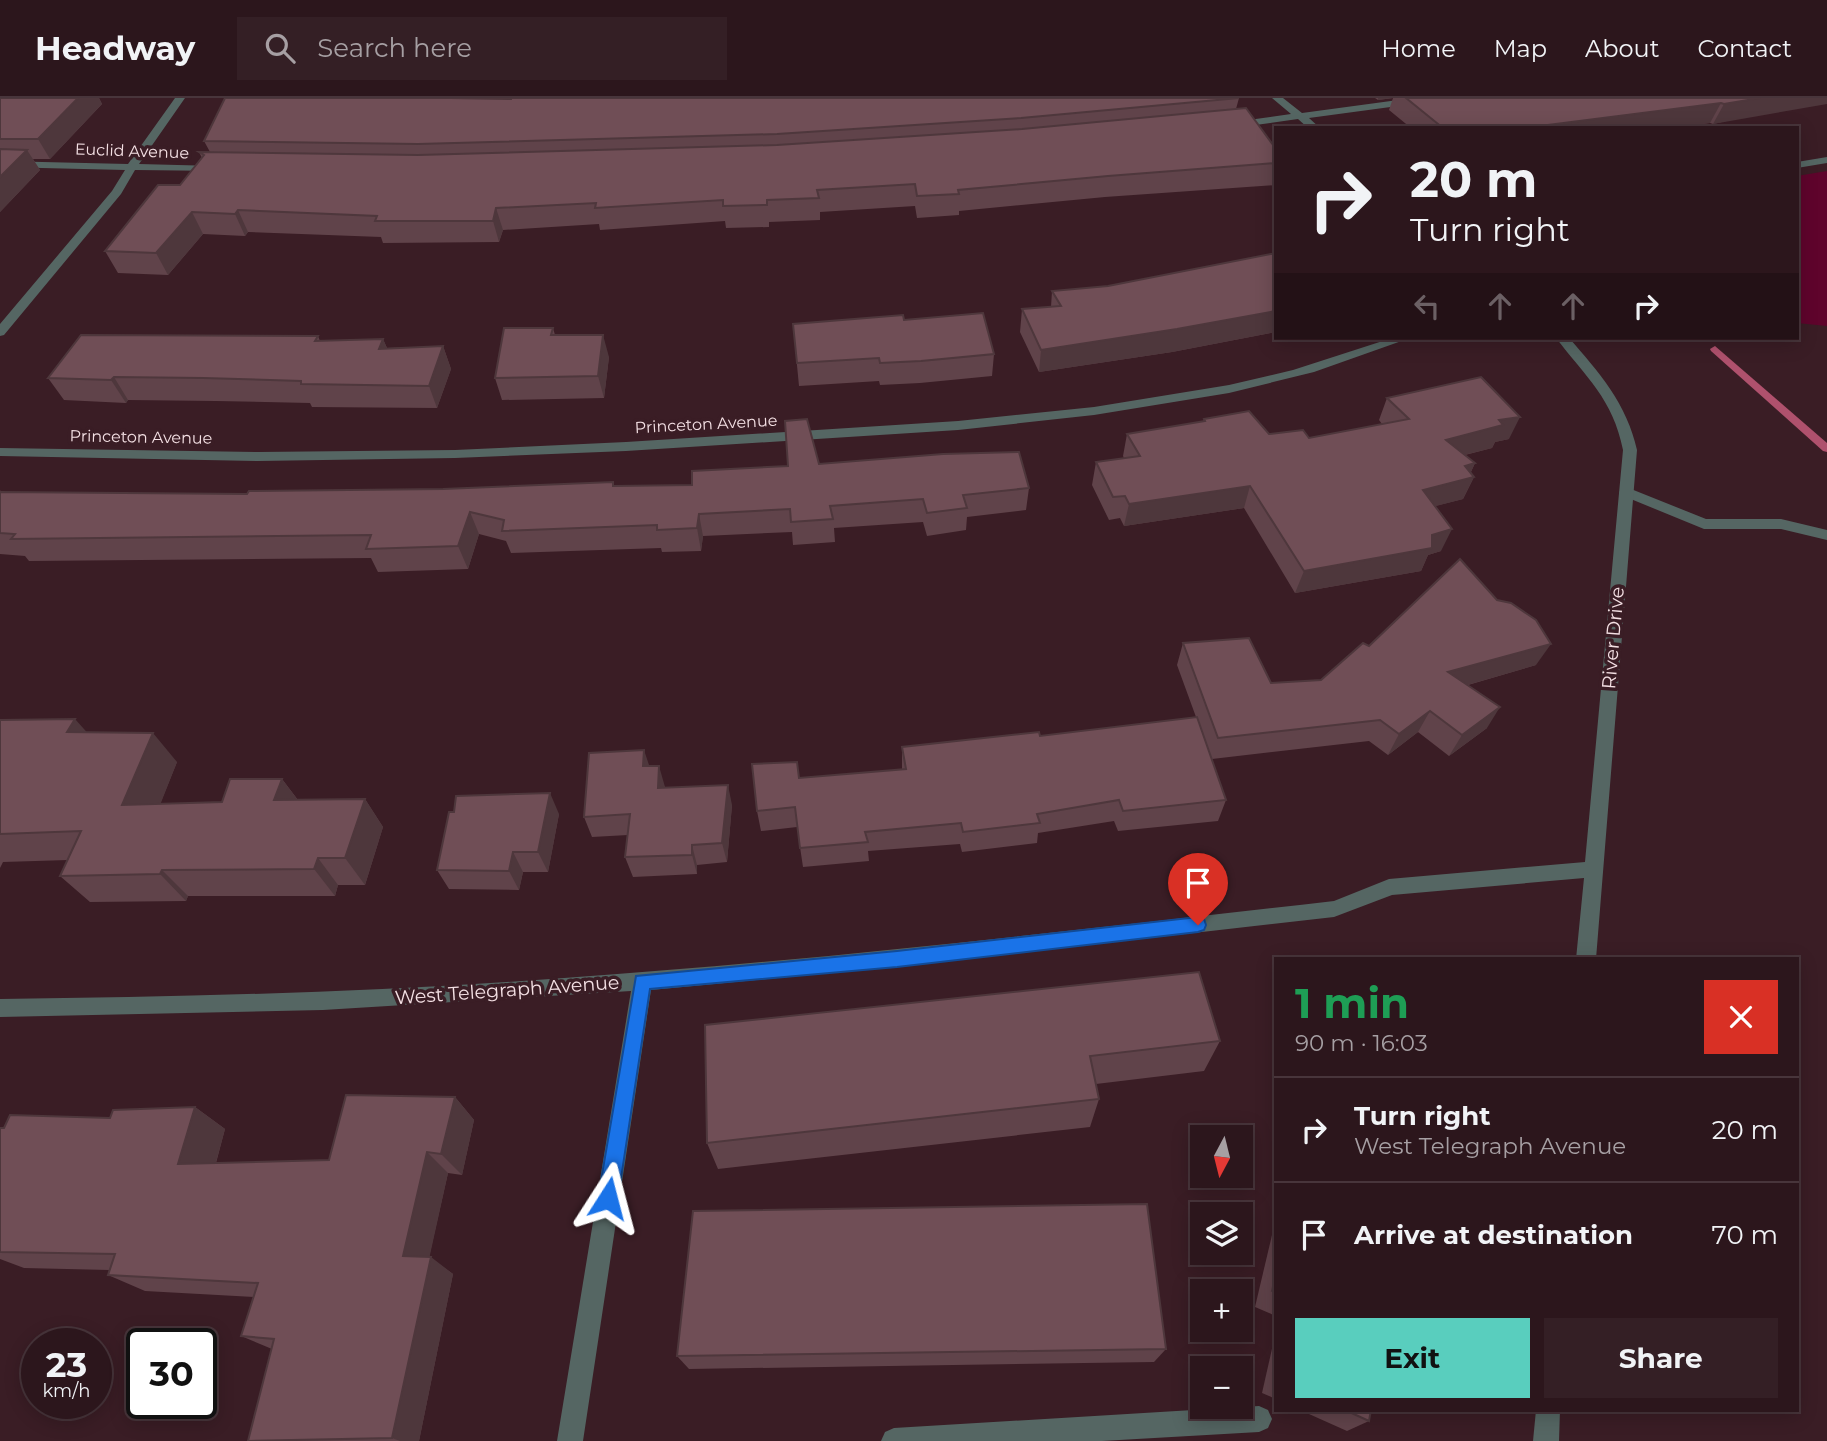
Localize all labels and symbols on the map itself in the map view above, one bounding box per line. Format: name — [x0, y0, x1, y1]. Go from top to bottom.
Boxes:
street label: Euclid Avenue — [75, 140, 189, 162]
street label: Princeton Avenue — [634, 411, 778, 437]
street label: Princeton Avenue — [70, 426, 212, 448]
street label: River Drive — [1597, 586, 1629, 690]
pin — [1168, 853, 1228, 925]
street label: West Telegraph Avenue — [394, 971, 620, 1009]
north arrow — [1190, 1125, 1253, 1188]
position arrow — [571, 1161, 645, 1235]
speed limit sign: 30 — [126, 1328, 217, 1419]

